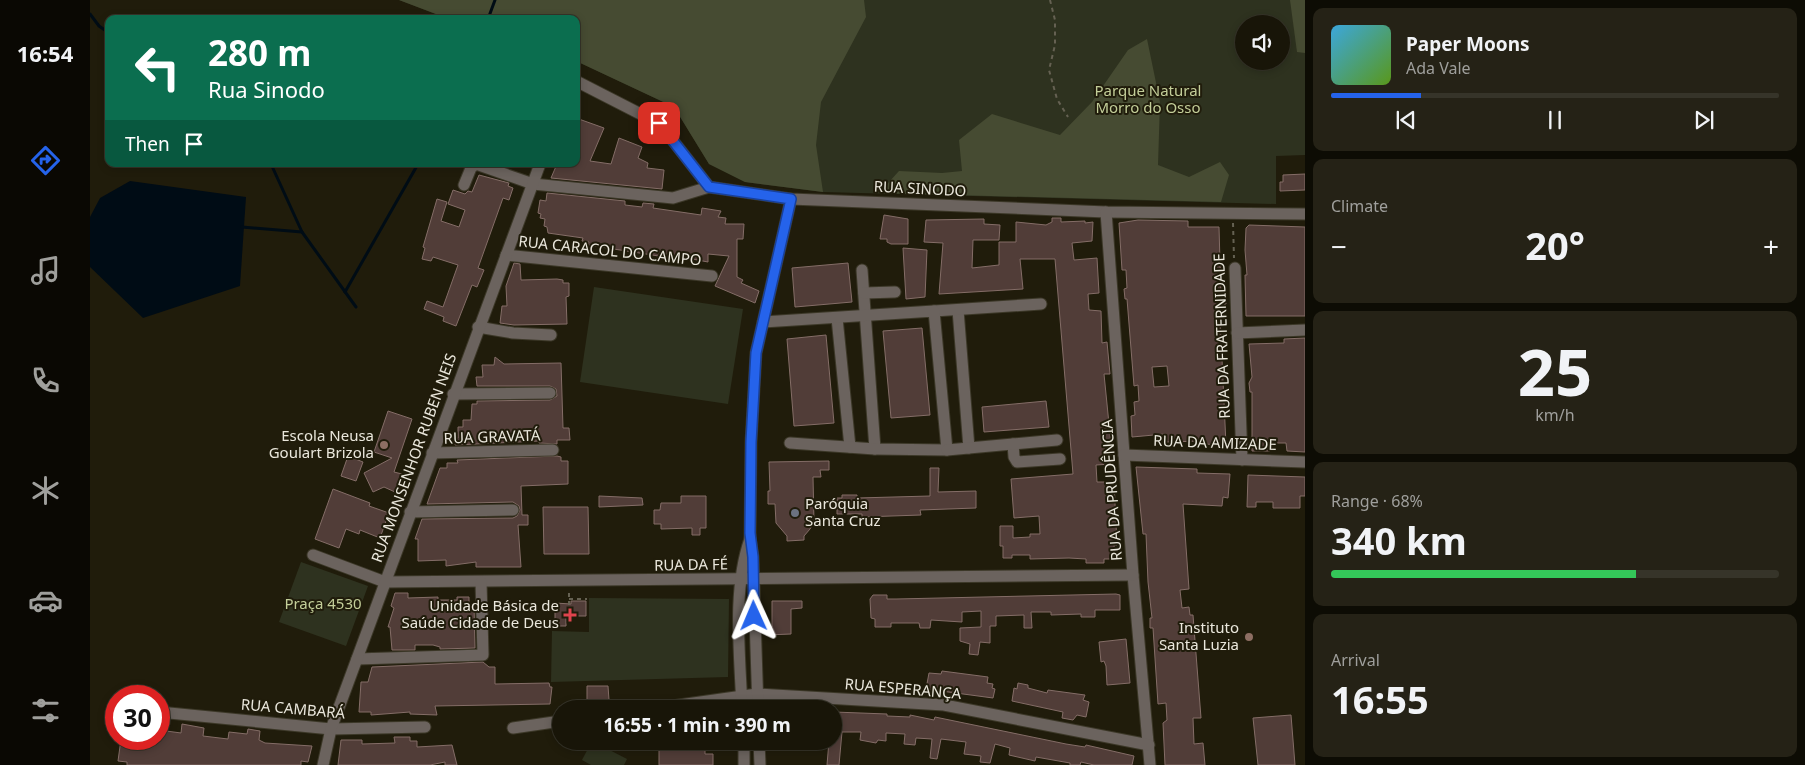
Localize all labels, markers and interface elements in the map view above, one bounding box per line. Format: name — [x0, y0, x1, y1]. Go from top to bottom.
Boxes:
map controls — [1235, 15, 1290, 70]
button: sound — [1235, 15, 1290, 70]
text: 280 m — [208, 29, 311, 76]
text: Paper Moons — [1406, 31, 1530, 57]
icon: left — [125, 35, 190, 100]
text: 16:54 — [17, 38, 73, 68]
text: Ada Vale — [1406, 57, 1471, 79]
text: Rua Sinodo — [208, 74, 325, 104]
park label: Parque Natural Morro do Osso — [1095, 80, 1201, 117]
pin — [638, 102, 680, 144]
icon: previous — [1392, 106, 1420, 134]
icon: pause — [1541, 106, 1569, 134]
icon: next — [1690, 106, 1718, 134]
icon: arrive — [645, 109, 673, 137]
icon: arrive — [180, 130, 208, 158]
text: Then — [125, 131, 170, 157]
icon: directions — [28, 143, 63, 178]
street label: RUA SINODO — [873, 176, 967, 200]
text: Climate — [1331, 195, 1388, 217]
text: 20° — [1525, 219, 1585, 271]
text: − — [1331, 227, 1347, 265]
text: + — [1763, 227, 1779, 265]
street label: RUA CARACOL DO CAMPO — [518, 230, 703, 270]
icon: music — [28, 253, 63, 288]
street label: RUA DA FRATERNIDADE — [1208, 253, 1234, 419]
text: 25 — [1518, 327, 1592, 415]
street label: RUA MONSENHOR RUBEN NEIS — [366, 350, 460, 565]
icon: phone — [28, 363, 63, 398]
text: km/h — [1535, 404, 1575, 426]
street label: RUA DA PRUDÊNCIA — [1096, 418, 1126, 562]
street label: RUA GRAVATÁ — [443, 424, 541, 448]
place label: Escola Neusa Goulart Brizola — [269, 425, 374, 462]
street label: RUA DA AMIZADE — [1153, 430, 1277, 454]
marker: Escola Neusa Goulart Brizola — [378, 439, 390, 451]
icon: climate — [28, 473, 63, 508]
text: Range · 68% — [1331, 490, 1423, 512]
place label: Paróquia Santa Cruz — [805, 493, 881, 530]
marker: Paróquia Santa Cruz — [789, 507, 801, 519]
text: 340 km — [1331, 514, 1467, 566]
street label: RUA DA FÉ — [654, 553, 728, 575]
icon: car — [28, 583, 63, 618]
position arrow — [727, 589, 779, 641]
park label: Praça 4530 — [284, 593, 362, 613]
place label: Unidade Básica de Saúde Cidade de Deus — [401, 595, 559, 632]
marker: Unidade Básica de Saúde Cidade de Deus — [563, 608, 577, 622]
place label: Instituto Santa Luzia — [1159, 617, 1239, 654]
marker: Instituto Santa Luzia — [1243, 631, 1255, 643]
text: Arrival — [1331, 649, 1380, 671]
street label: RUA ESPERANÇA — [844, 673, 963, 703]
text: 16:55 — [1331, 673, 1429, 725]
speed limit sign: 30 — [105, 685, 170, 750]
icon: filters — [28, 693, 63, 728]
street label: RUA CAMBARÁ — [240, 693, 346, 723]
text: 16:55 · 1 min · 390 m — [603, 712, 791, 738]

